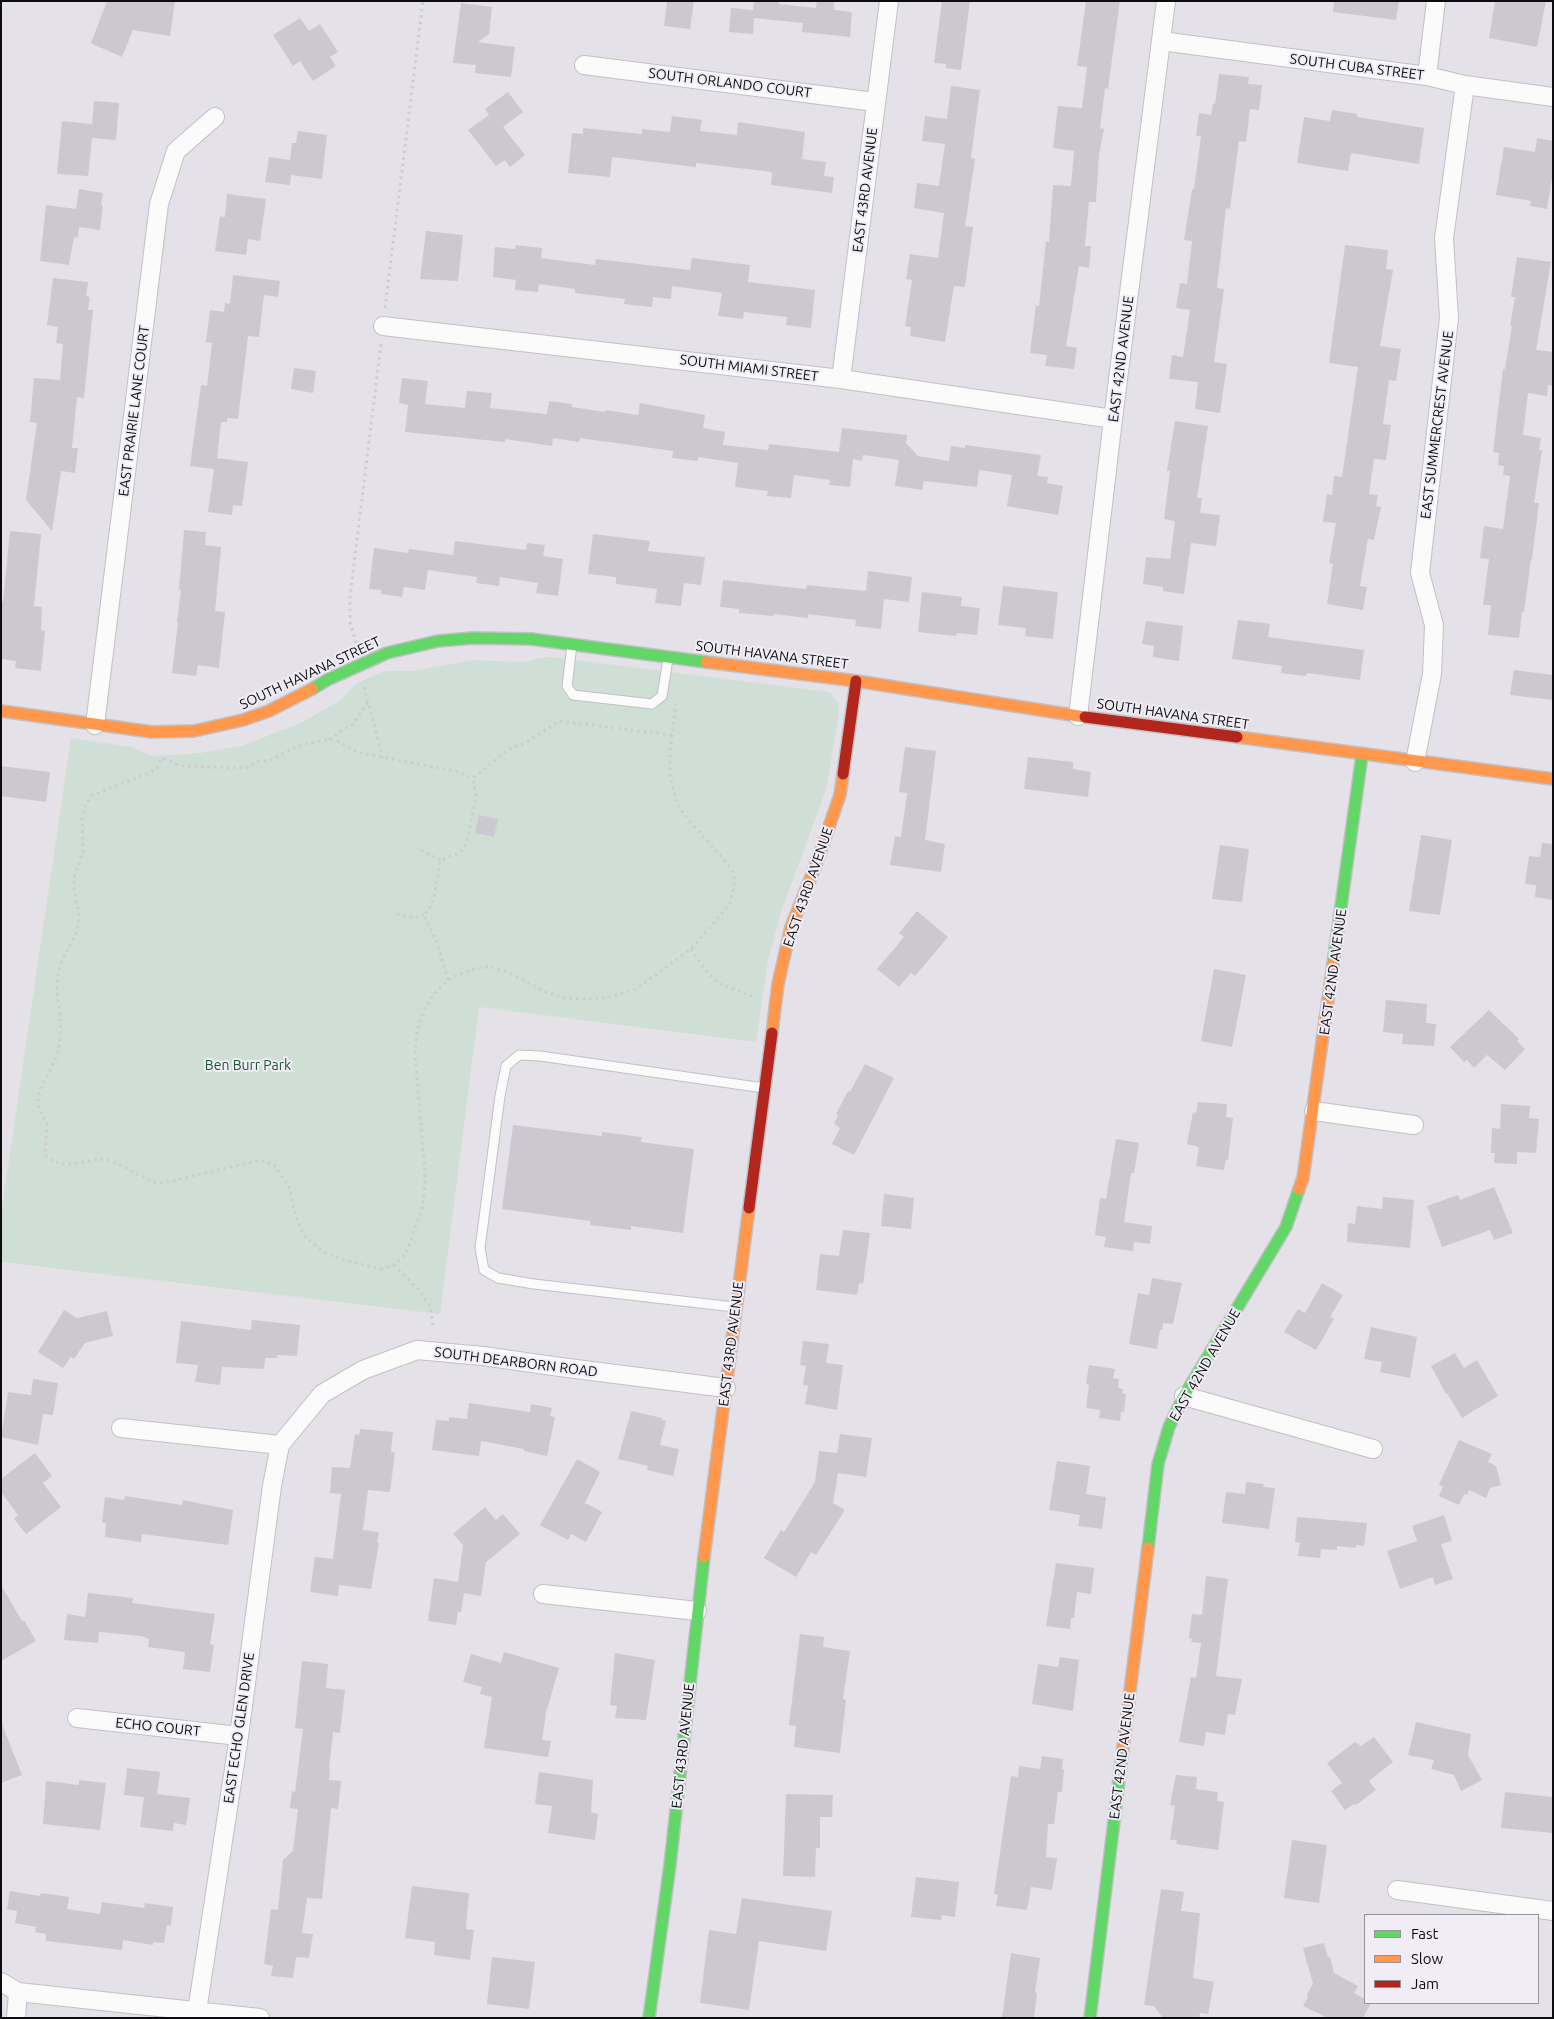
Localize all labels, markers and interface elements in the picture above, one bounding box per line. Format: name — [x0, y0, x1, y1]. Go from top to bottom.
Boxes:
street label: SOUTH CUBA STREET — [1289, 50, 1425, 84]
street label: SOUTH ORLANDO COURT — [648, 65, 812, 101]
street label: EAST 43RD AVENUE — [849, 127, 881, 253]
street label: EAST 42ND AVENUE — [1105, 295, 1137, 423]
street label: EAST PRAIRIE LANE COURT — [115, 324, 153, 498]
street label: EAST SUMMERCREST AVENUE — [1417, 330, 1457, 520]
street label: SOUTH MIAMI STREET — [679, 351, 819, 385]
street label: SOUTH HAVANA STREET — [237, 633, 383, 713]
street label: SOUTH HAVANA STREET — [695, 637, 849, 673]
street label: SOUTH HAVANA STREET — [1096, 695, 1250, 733]
street label: EAST 43RD AVENUE — [780, 825, 836, 949]
street label: EAST 42ND AVENUE — [1316, 908, 1350, 1036]
park label: Ben Burr Park — [205, 1057, 291, 1073]
street label: EAST 43RD AVENUE — [715, 1281, 747, 1407]
street label: EAST 42ND AVENUE — [1166, 1306, 1244, 1424]
street label: SOUTH DEARBORN ROAD — [433, 1344, 599, 1380]
street label: EAST ECHO GLEN DRIVE — [220, 1651, 258, 1805]
street label: EAST 43RD AVENUE — [668, 1683, 698, 1809]
street label: EAST 42ND AVENUE — [1106, 1692, 1138, 1820]
street label: ECHO COURT — [115, 1714, 201, 1740]
legend — [1364, 1914, 1539, 2004]
text: Fast — [1411, 1925, 1438, 1942]
text: Slow — [1411, 1950, 1443, 1967]
text: Jam — [1411, 1975, 1439, 1992]

